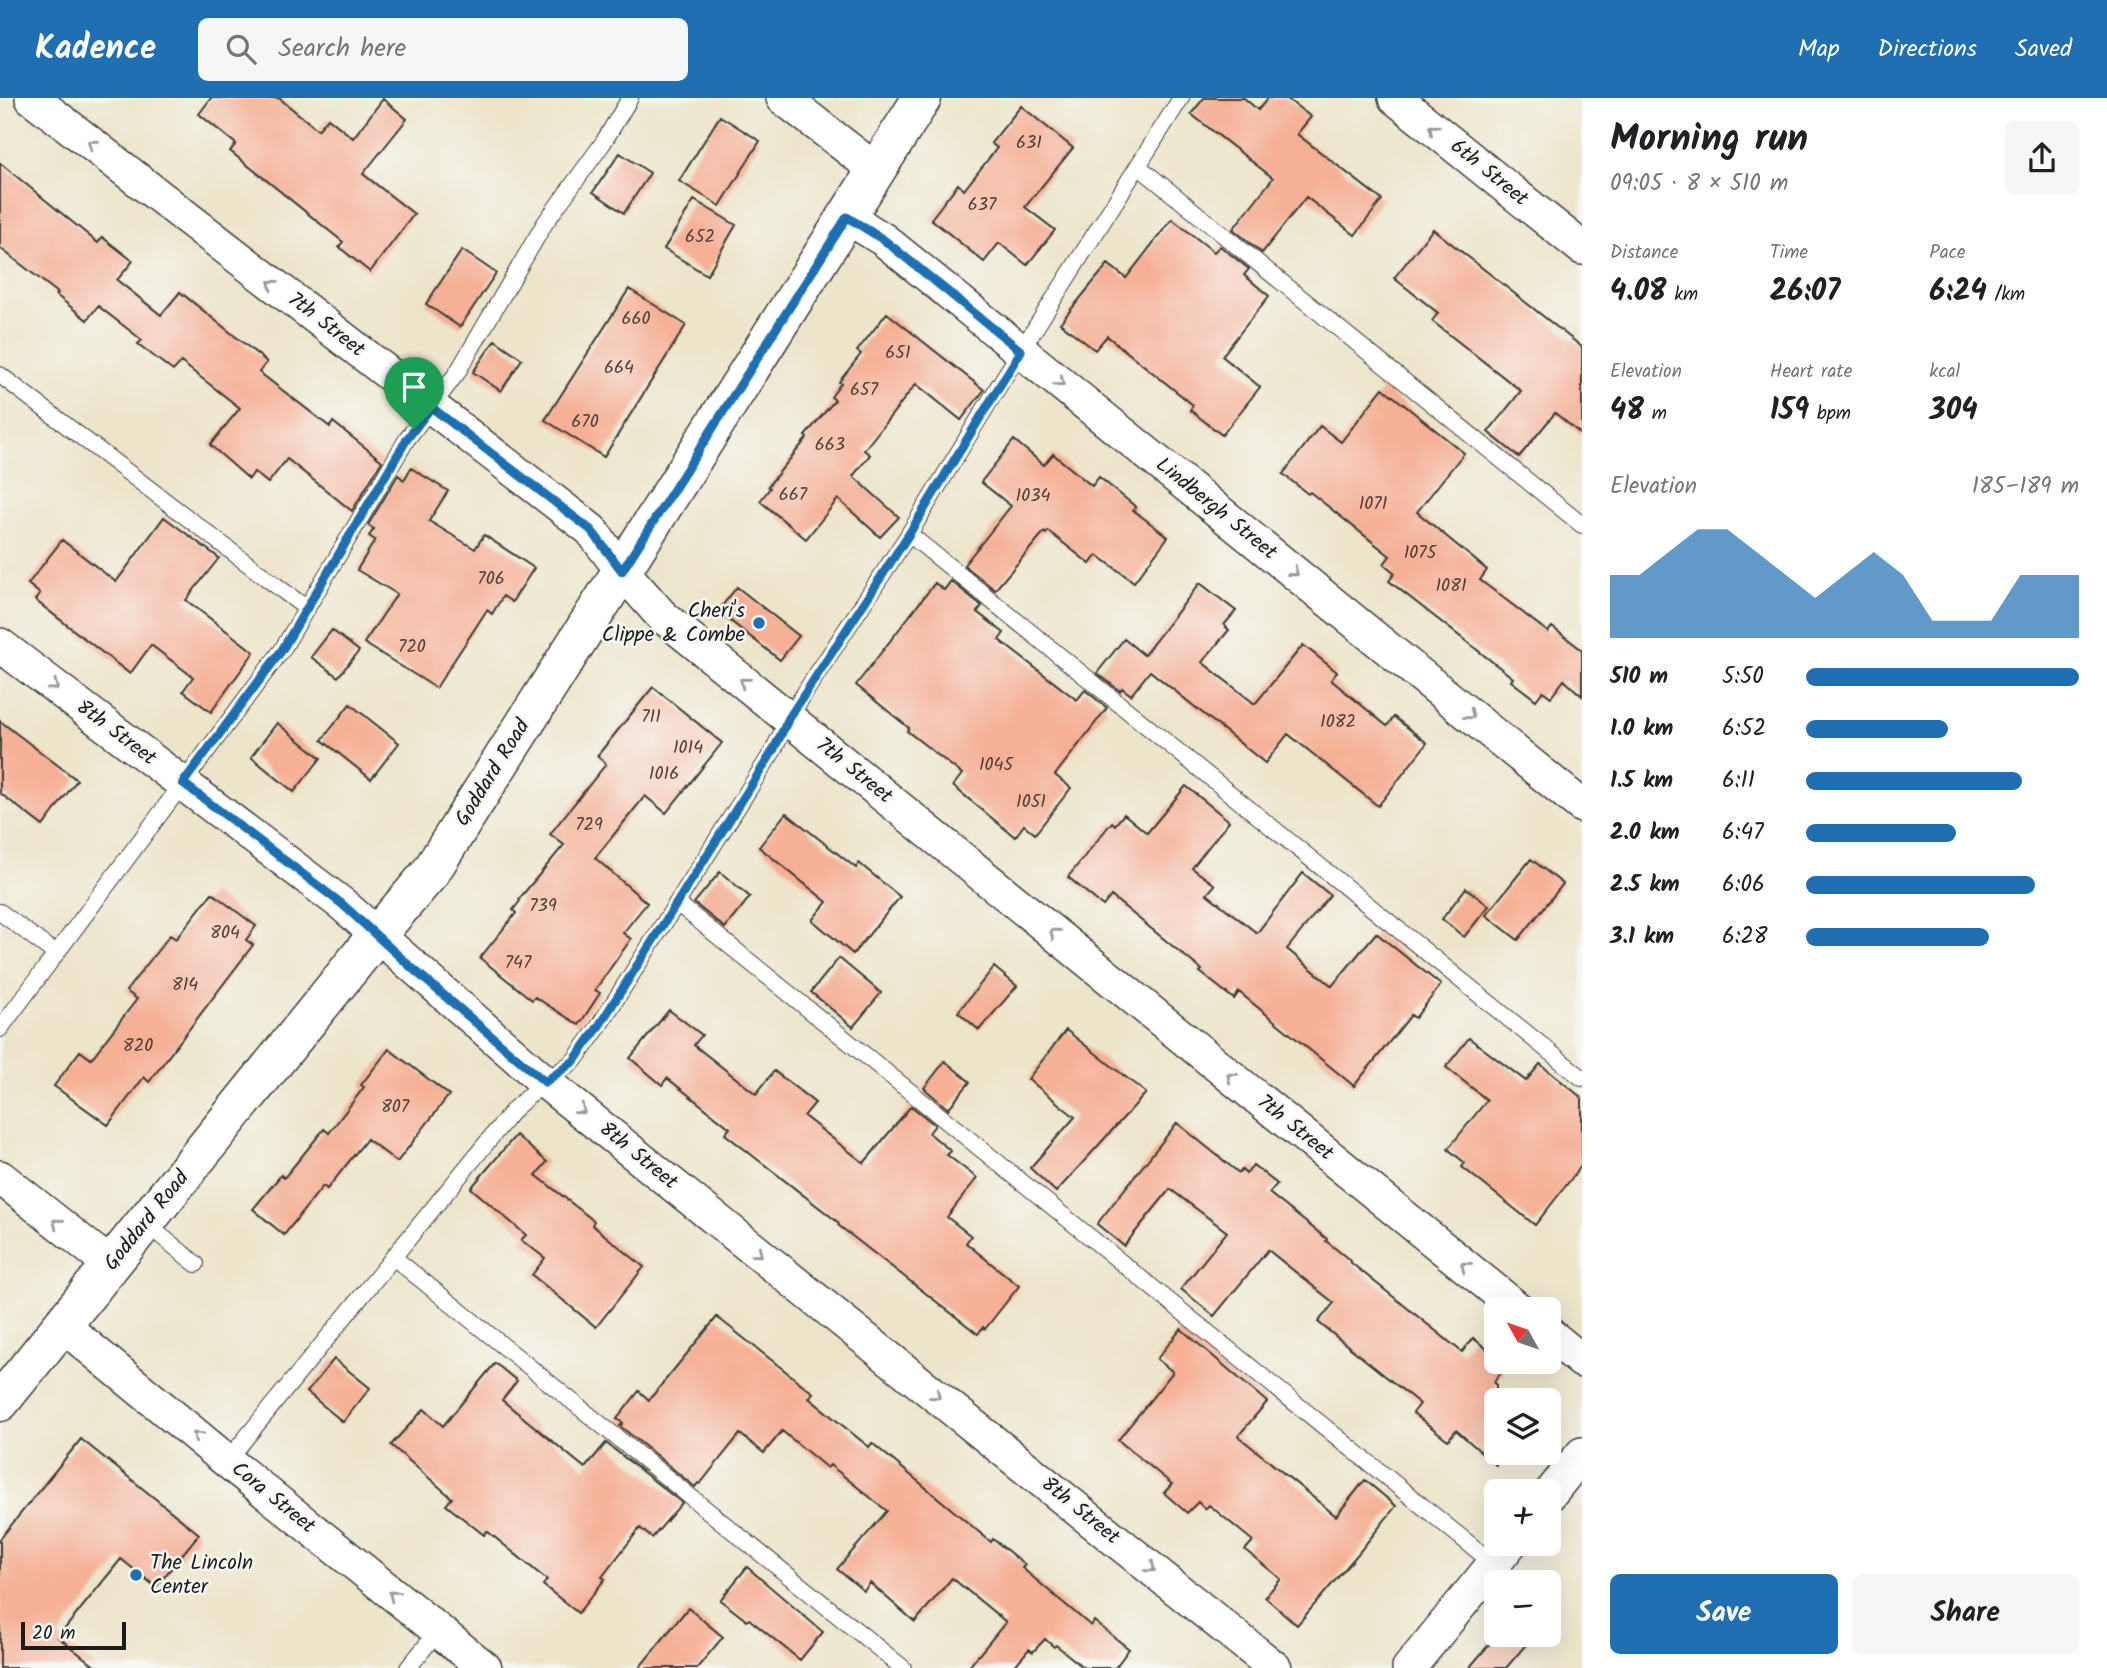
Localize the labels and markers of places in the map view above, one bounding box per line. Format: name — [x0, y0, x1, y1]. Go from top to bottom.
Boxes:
pin — [384, 357, 444, 429]
place label: Cheri's Clippe & Combe — [602, 595, 746, 652]
marker: Cheri's Clippe & Combe — [751, 615, 767, 631]
place label: The Lincoln Center — [150, 1547, 253, 1604]
marker: The Lincoln Center — [128, 1567, 144, 1583]

